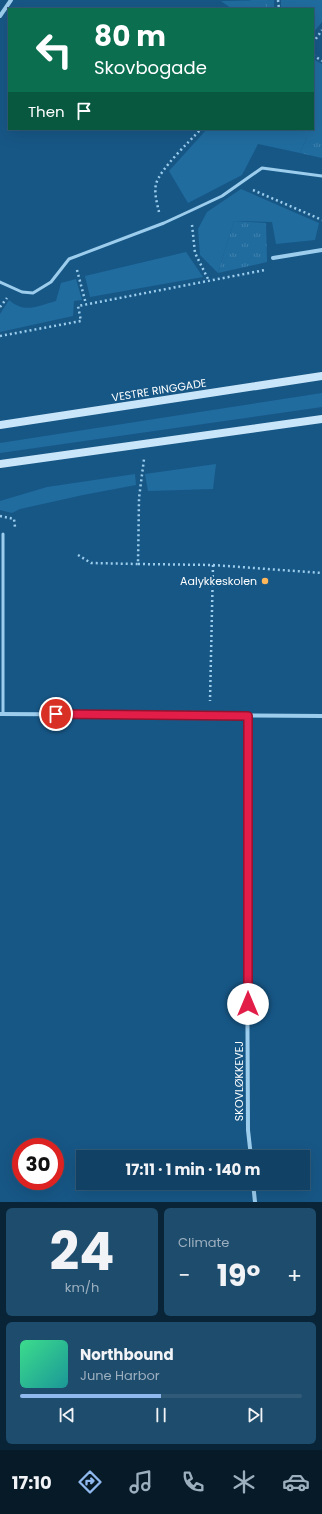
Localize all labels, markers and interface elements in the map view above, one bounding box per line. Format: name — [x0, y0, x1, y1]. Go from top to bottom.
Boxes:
text: 80 m — [94, 17, 166, 56]
icon: left — [28, 24, 80, 76]
text: Skovbogade — [94, 55, 207, 80]
icon: arrive — [73, 100, 95, 122]
text: Then — [28, 101, 65, 122]
street label: VESTRE RINGGADE — [110, 375, 208, 405]
place label: Aalykkeskolen — [180, 573, 257, 589]
marker: Aalykkeskolen — [260, 576, 270, 586]
pin — [39, 697, 73, 731]
icon: arrive — [45, 703, 67, 725]
position arrow — [227, 983, 269, 1025]
street label: SKOVLØKKEVEJ — [231, 1041, 247, 1121]
speed limit sign: 30 — [12, 1138, 64, 1190]
text: 17:11 · 1 min · 140 m — [126, 1159, 260, 1180]
text: 24 — [50, 1215, 114, 1288]
text: Climate — [178, 1233, 229, 1252]
text: 19° — [217, 1254, 260, 1297]
text: − — [178, 1260, 190, 1291]
text: + — [287, 1260, 302, 1291]
text: km/h — [65, 1278, 99, 1297]
text: Northbound — [80, 1344, 174, 1365]
text: June Harbor — [80, 1366, 160, 1385]
icon: previous — [56, 1404, 78, 1426]
icon: pause — [150, 1404, 172, 1426]
icon: next — [244, 1404, 266, 1426]
icon: directions — [76, 1468, 104, 1496]
icon: music — [127, 1468, 155, 1496]
icon: phone — [179, 1468, 207, 1496]
icon: climate — [230, 1468, 258, 1496]
icon: car — [282, 1468, 310, 1496]
text: 17:10 — [12, 1470, 52, 1495]

